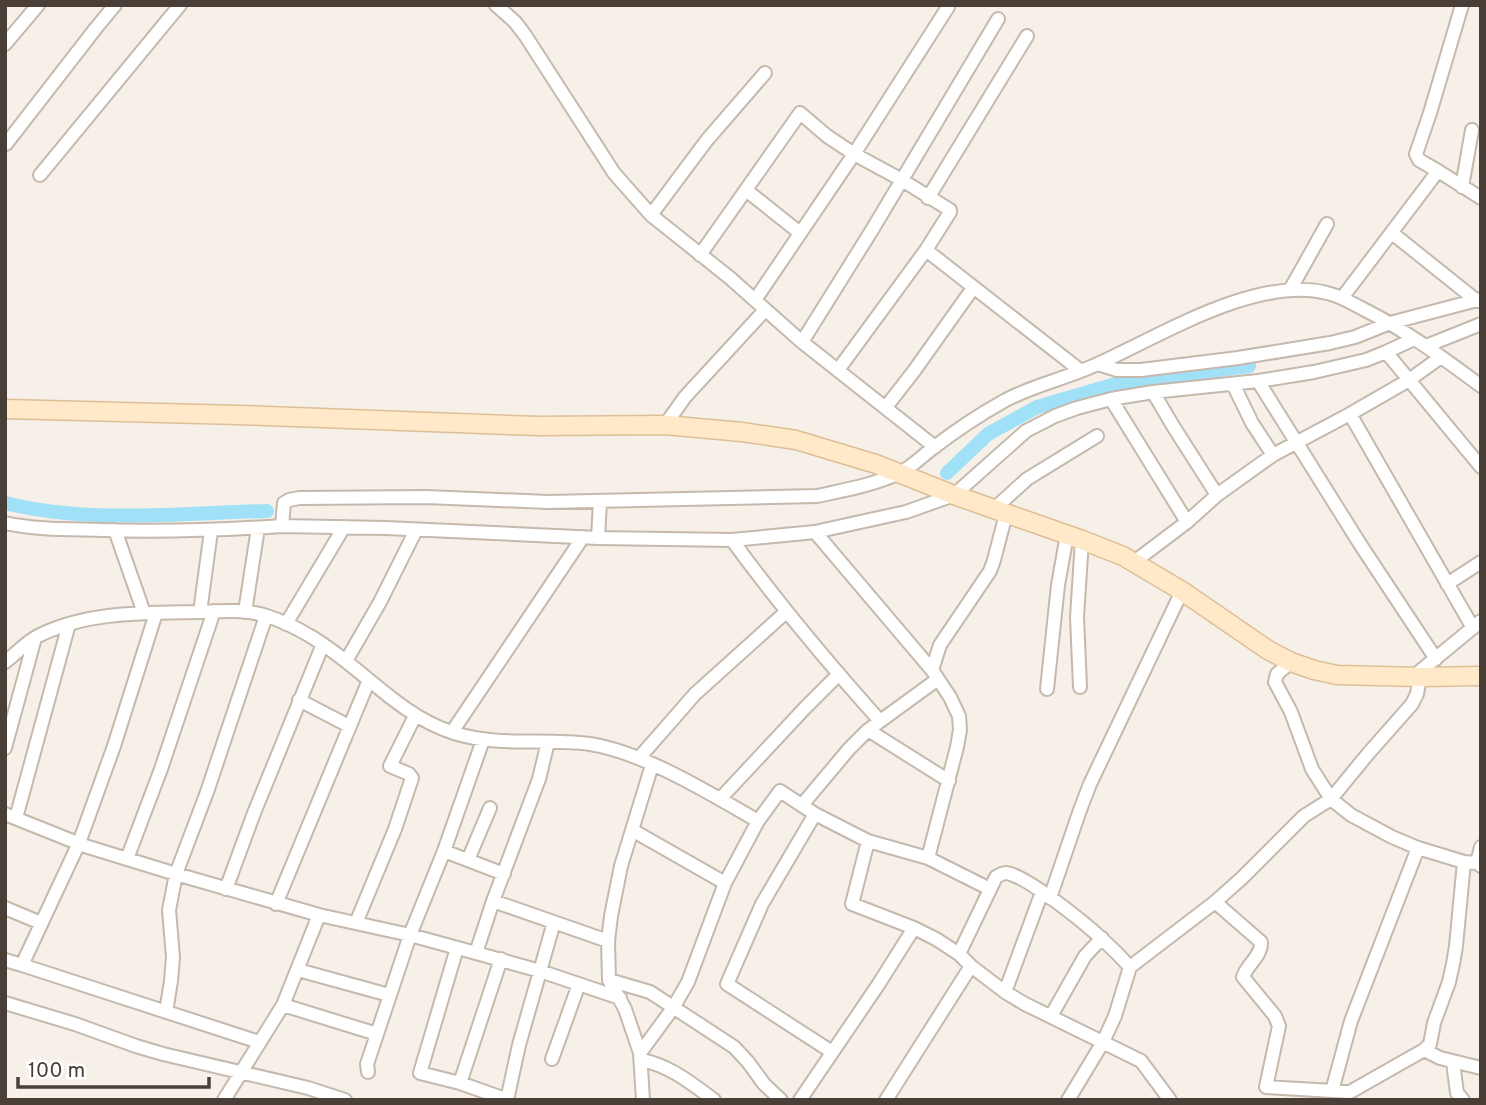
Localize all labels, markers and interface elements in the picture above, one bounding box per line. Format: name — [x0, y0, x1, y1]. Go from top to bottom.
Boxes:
scale bar — [18, 1046, 208, 1090]
text: 100 m — [28, 1058, 85, 1085]

